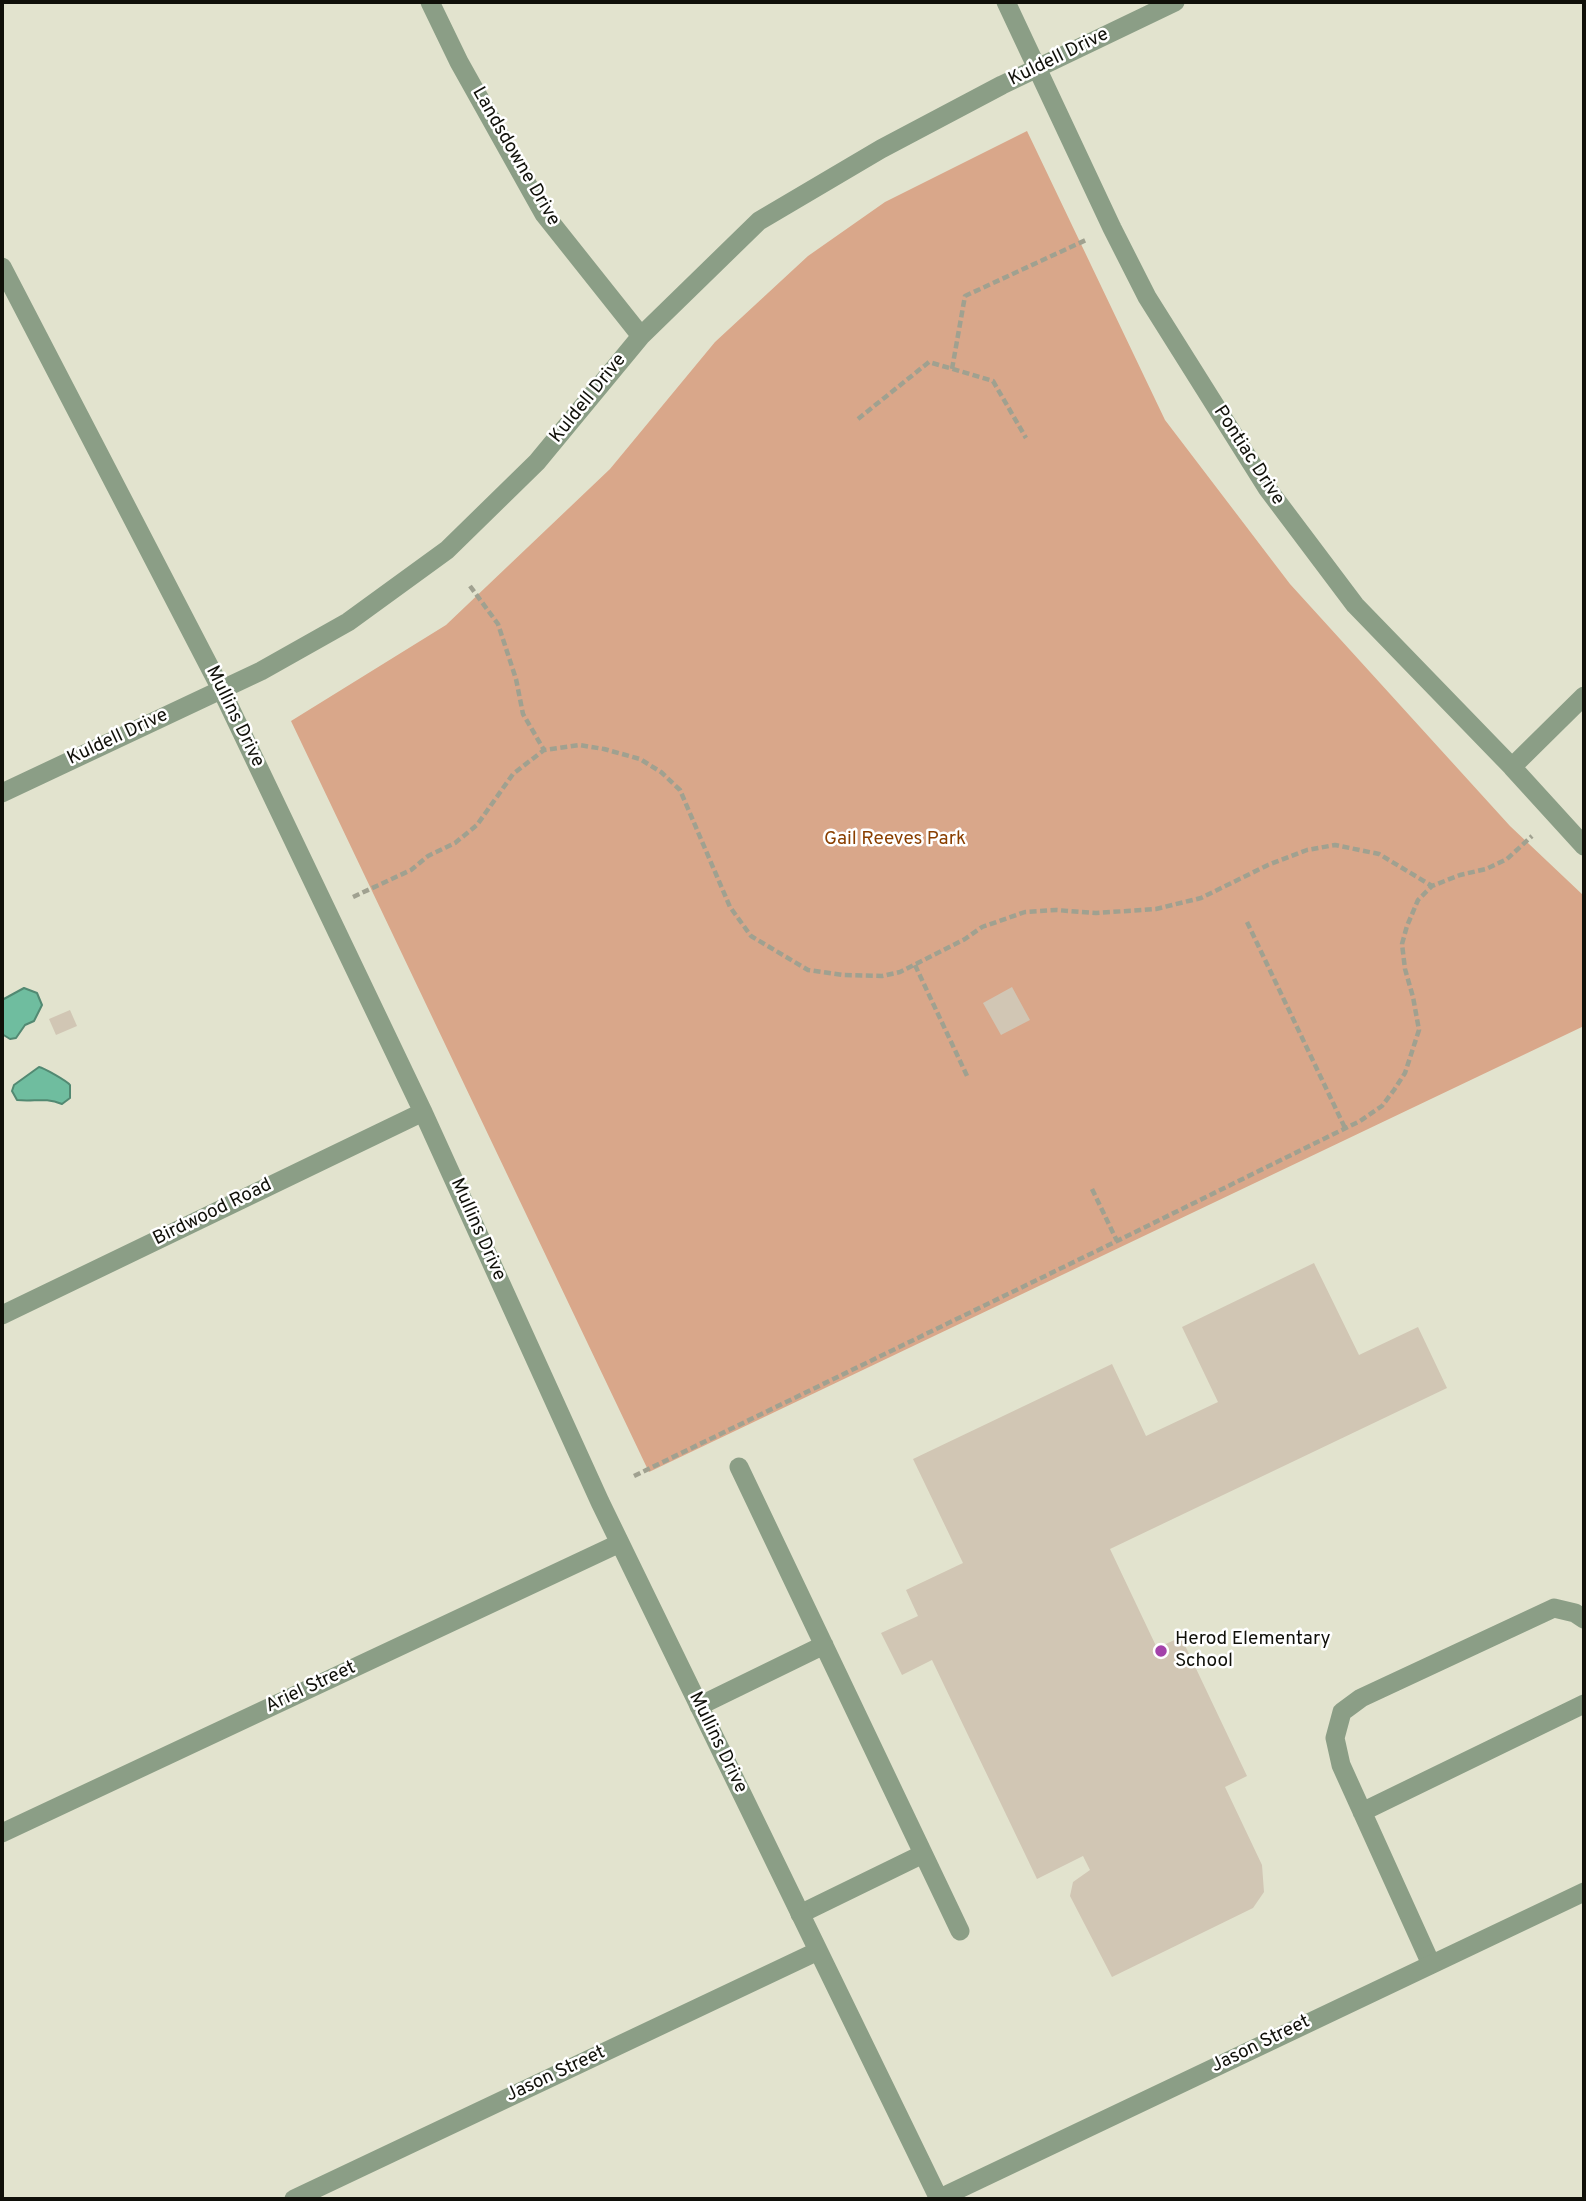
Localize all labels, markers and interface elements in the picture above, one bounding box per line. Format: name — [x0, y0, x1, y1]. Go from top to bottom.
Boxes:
street label: Kuldell Drive — [1005, 24, 1113, 92]
street label: Landsdowne Drive — [466, 83, 564, 231]
street label: Kuldell Drive — [546, 350, 632, 448]
street label: Pontiac Drive — [1207, 402, 1289, 510]
street label: Mullins Drive — [200, 663, 268, 771]
street label: Kuldell Drive — [64, 705, 172, 771]
park label: Gail Reeves Park — [824, 829, 966, 851]
street label: Birdwood Road — [150, 1174, 276, 1252]
street label: Mullins Drive — [444, 1175, 510, 1285]
place label: Herod Elementary School — [1175, 1629, 1331, 1673]
marker: Herod Elementary School — [1153, 1643, 1169, 1659]
street label: Ariel Street — [262, 1657, 360, 1719]
street label: Mullins Drive — [683, 1689, 751, 1797]
street label: Jason Street — [1208, 2011, 1314, 2079]
street label: Jason Street — [503, 2042, 609, 2108]

